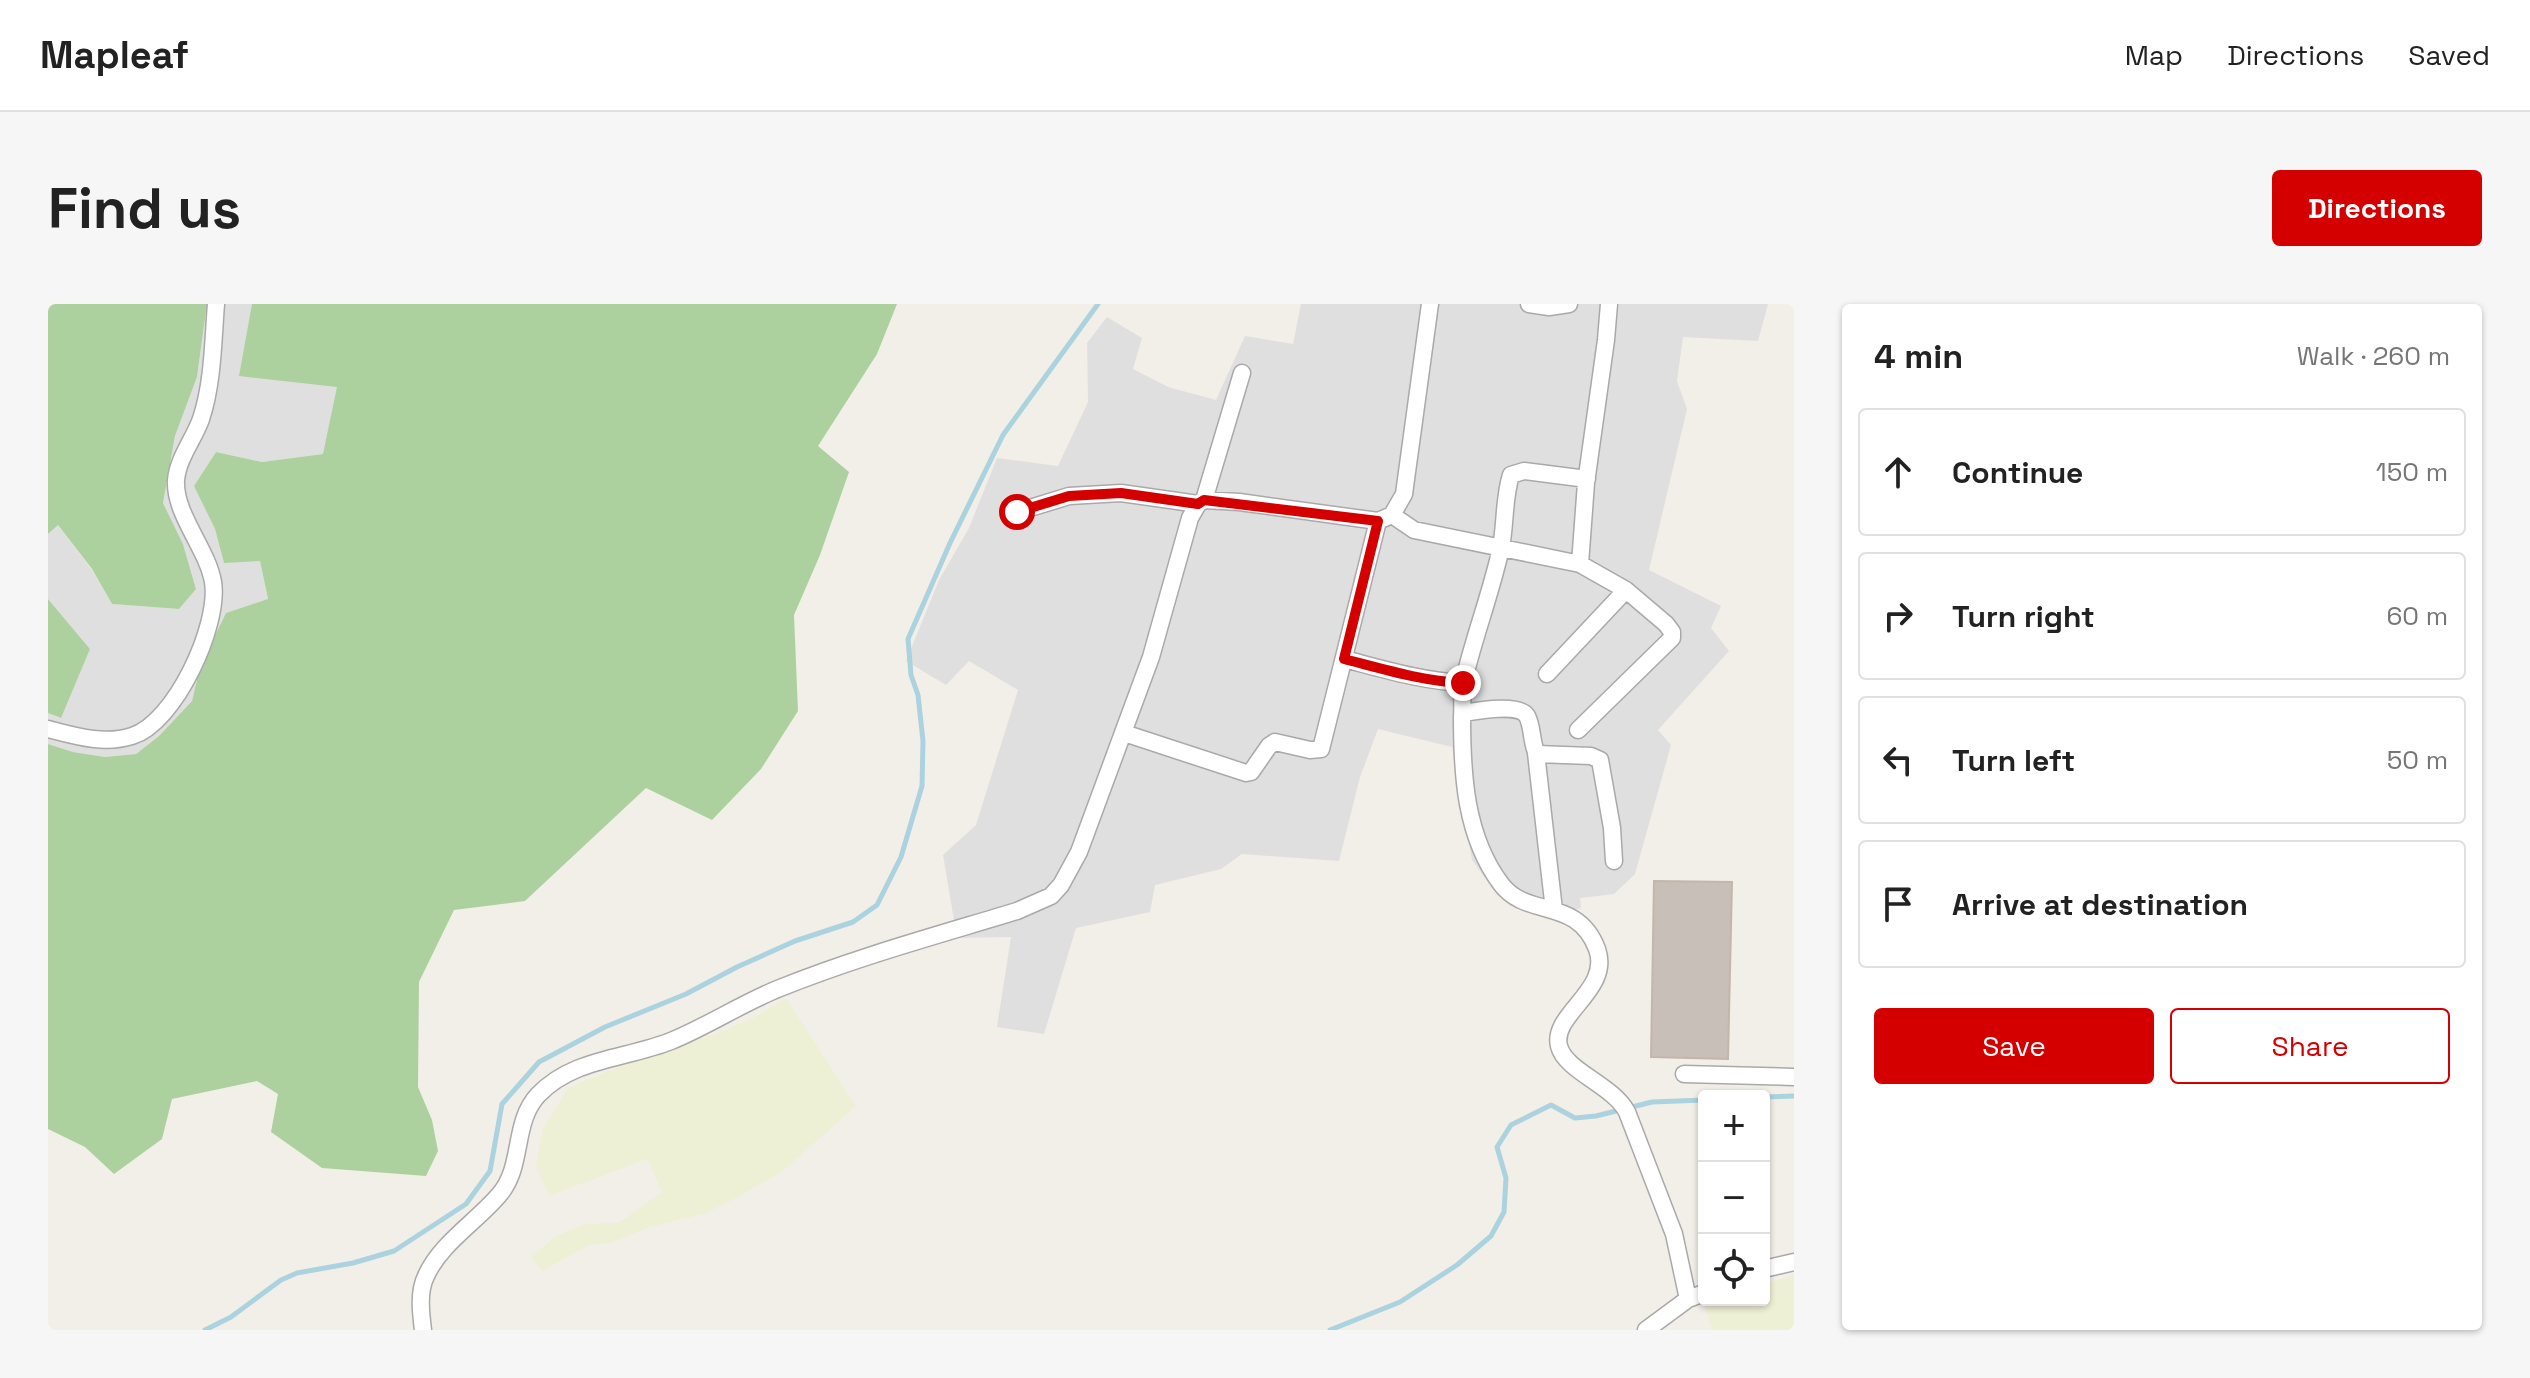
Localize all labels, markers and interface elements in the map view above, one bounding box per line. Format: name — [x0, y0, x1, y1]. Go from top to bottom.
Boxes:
text: Mapleaf — [40, 31, 189, 79]
text: Map — [2125, 37, 2183, 73]
text: Directions — [2227, 37, 2364, 73]
text: Saved — [2408, 37, 2490, 73]
button: Directions — [2272, 170, 2482, 246]
text: Find us — [48, 173, 241, 244]
text: 4 min — [1874, 335, 1963, 378]
text: Walk · 260 m — [2297, 339, 2450, 373]
icon: ahead — [1876, 450, 1920, 494]
text: Continue — [1952, 453, 2083, 492]
text: 150 m — [2376, 455, 2448, 489]
route start — [999, 494, 1035, 530]
icon: right — [1876, 594, 1920, 638]
text: Turn right — [1952, 597, 2095, 636]
text: 60 m — [2386, 599, 2448, 633]
route end — [1445, 665, 1481, 701]
icon: left — [1876, 738, 1920, 782]
text: Turn left — [1952, 741, 2075, 780]
text: 50 m — [2387, 743, 2448, 777]
icon: arrive — [1876, 882, 1920, 926]
text: Arrive at destination — [1952, 885, 2248, 924]
button: Save — [1874, 1008, 2154, 1084]
button: Share — [2170, 1008, 2450, 1084]
map controls — [1698, 1090, 1770, 1306]
button: + — [1698, 1090, 1770, 1162]
button: − — [1698, 1162, 1770, 1234]
button: locate — [1698, 1234, 1770, 1306]

